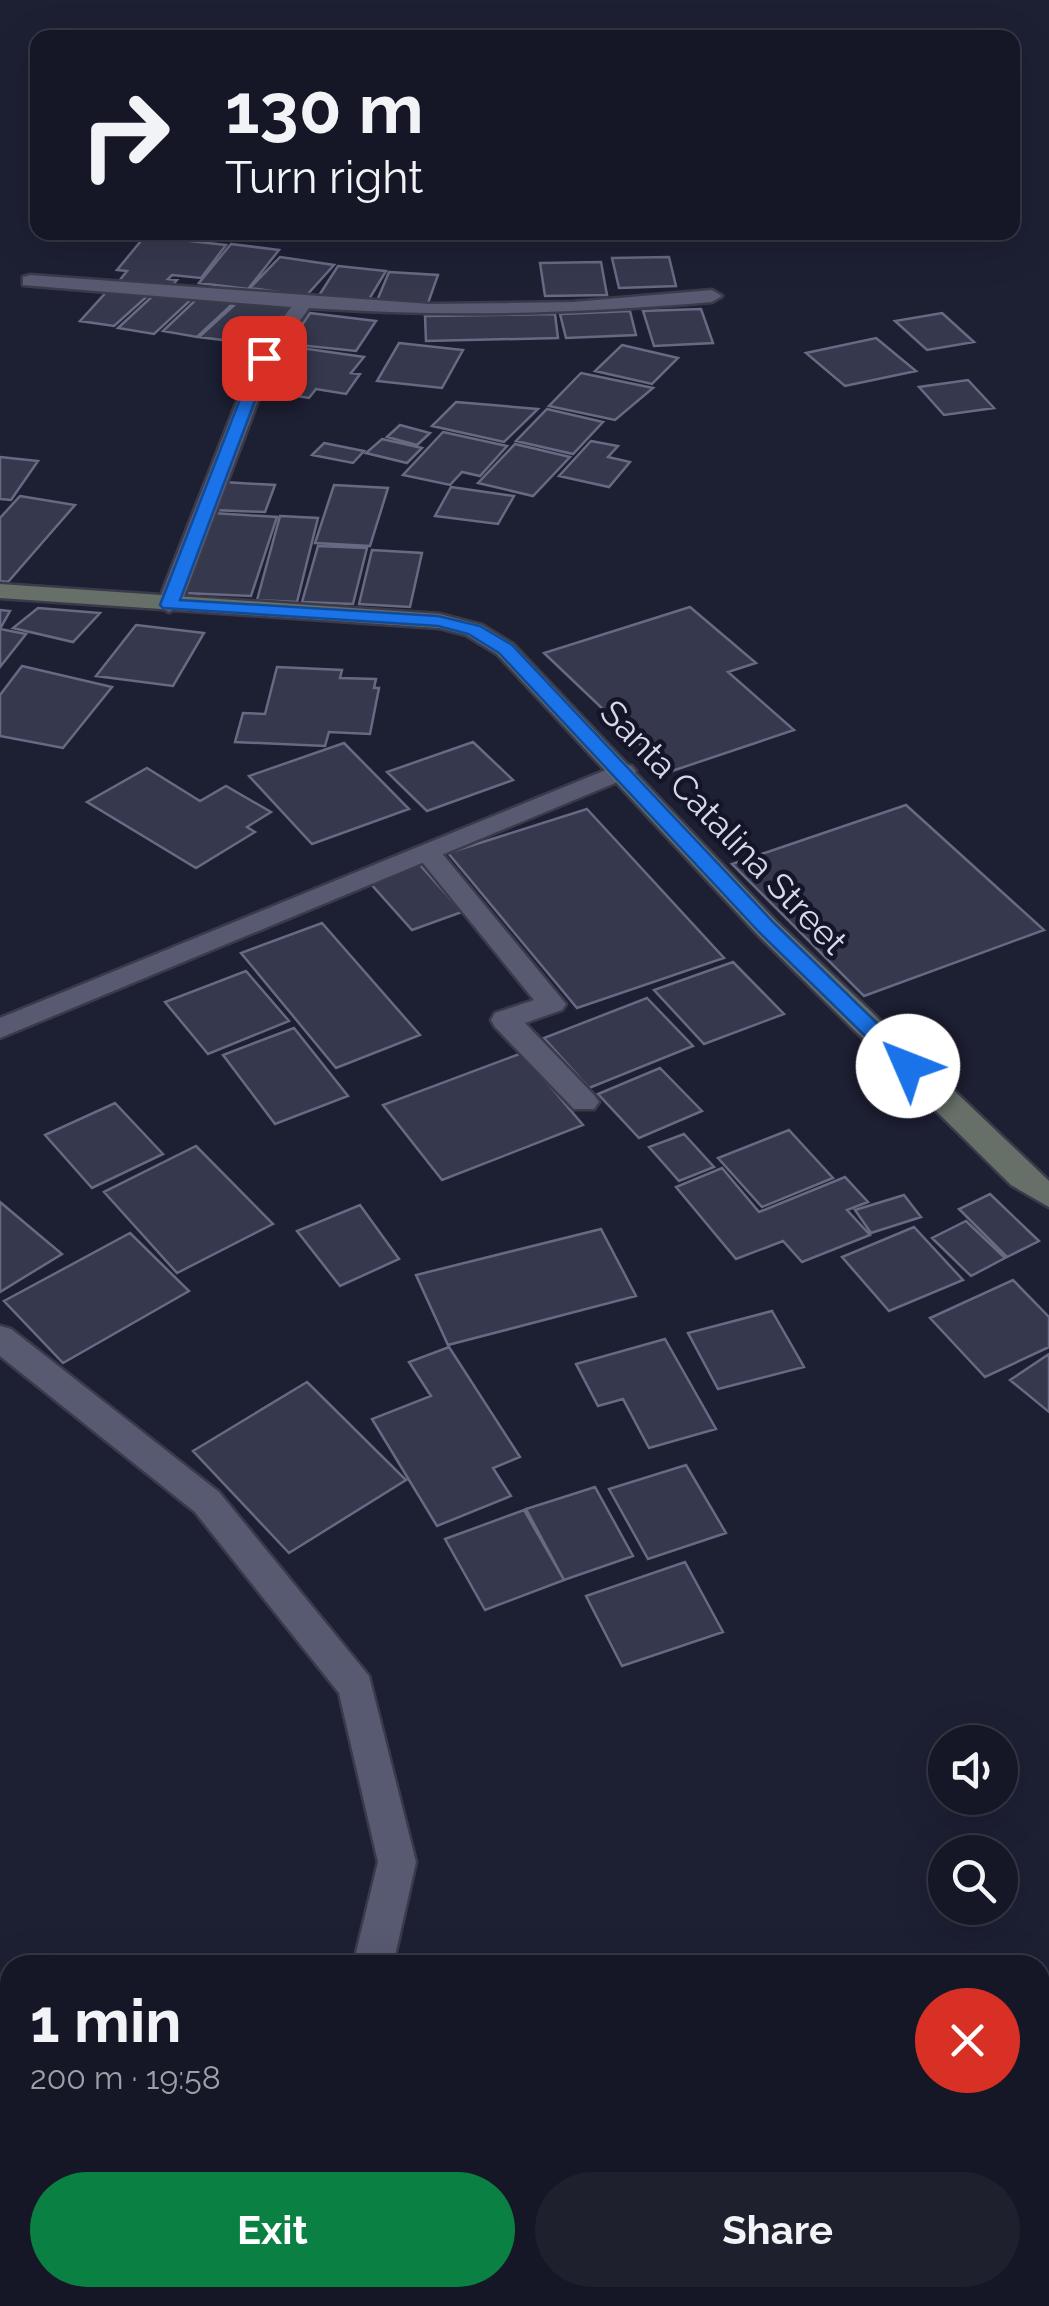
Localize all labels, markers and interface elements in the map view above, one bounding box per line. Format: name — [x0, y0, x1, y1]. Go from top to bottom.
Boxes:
text: 130 m — [225, 67, 424, 149]
icon: right — [60, 70, 190, 200]
text: Turn right — [225, 151, 423, 204]
pin — [222, 316, 307, 401]
icon: arrive — [237, 331, 292, 386]
street label: Santa Catalina Street — [592, 692, 856, 963]
position arrow — [856, 1014, 960, 1118]
map controls — [928, 1725, 1018, 1925]
button: sound — [928, 1725, 1018, 1815]
button: search — [928, 1835, 1018, 1925]
text: 1 min — [30, 1986, 181, 2056]
button: close — [915, 1988, 1020, 2093]
text: 200 m · 19:58 — [30, 2059, 221, 2096]
button: Exit — [30, 2172, 515, 2287]
button: Share — [535, 2172, 1020, 2287]

